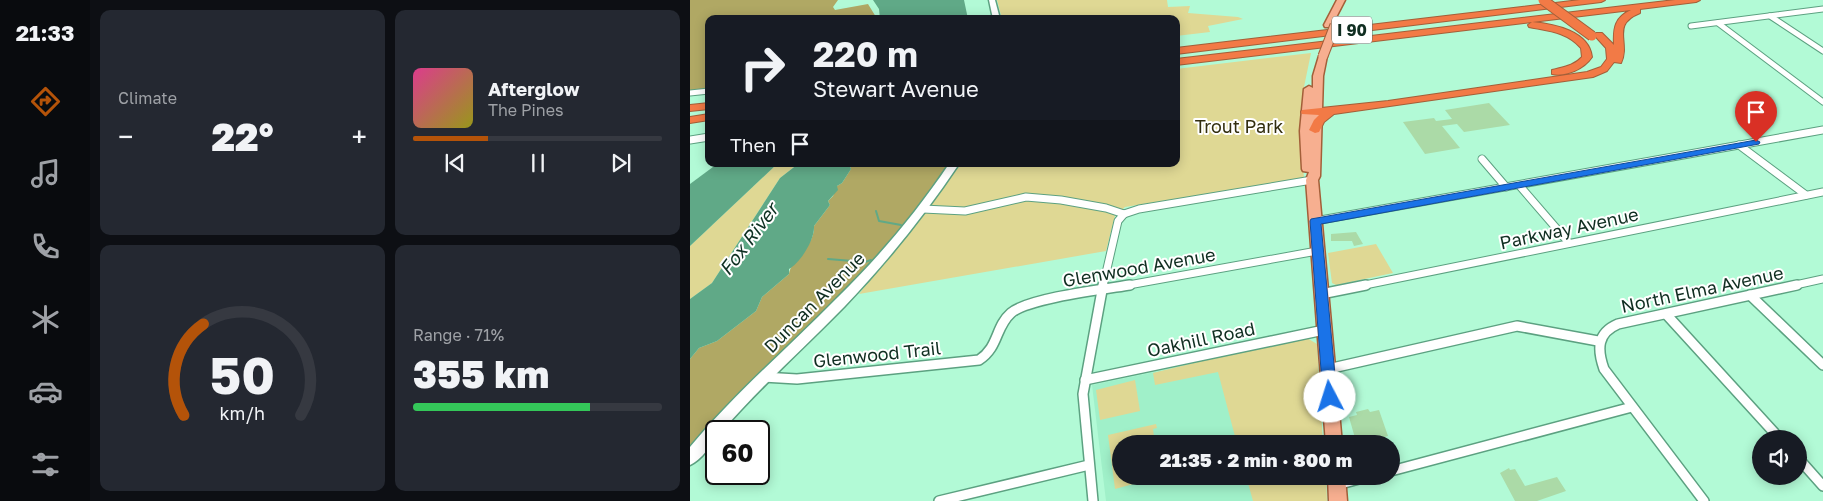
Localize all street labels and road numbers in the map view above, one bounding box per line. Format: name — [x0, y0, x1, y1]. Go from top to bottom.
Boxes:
road number: I 90 — [1332, 16, 1372, 44]
street label: Parkway Avenue — [1498, 203, 1640, 253]
street label: Glenwood Avenue — [1061, 243, 1217, 291]
street label: Duncan Avenue — [759, 247, 869, 357]
street label: North Elma Avenue — [1619, 261, 1785, 317]
street label: Oakhill Road — [1145, 317, 1257, 361]
street label: Glenwood Trail — [812, 336, 942, 372]

